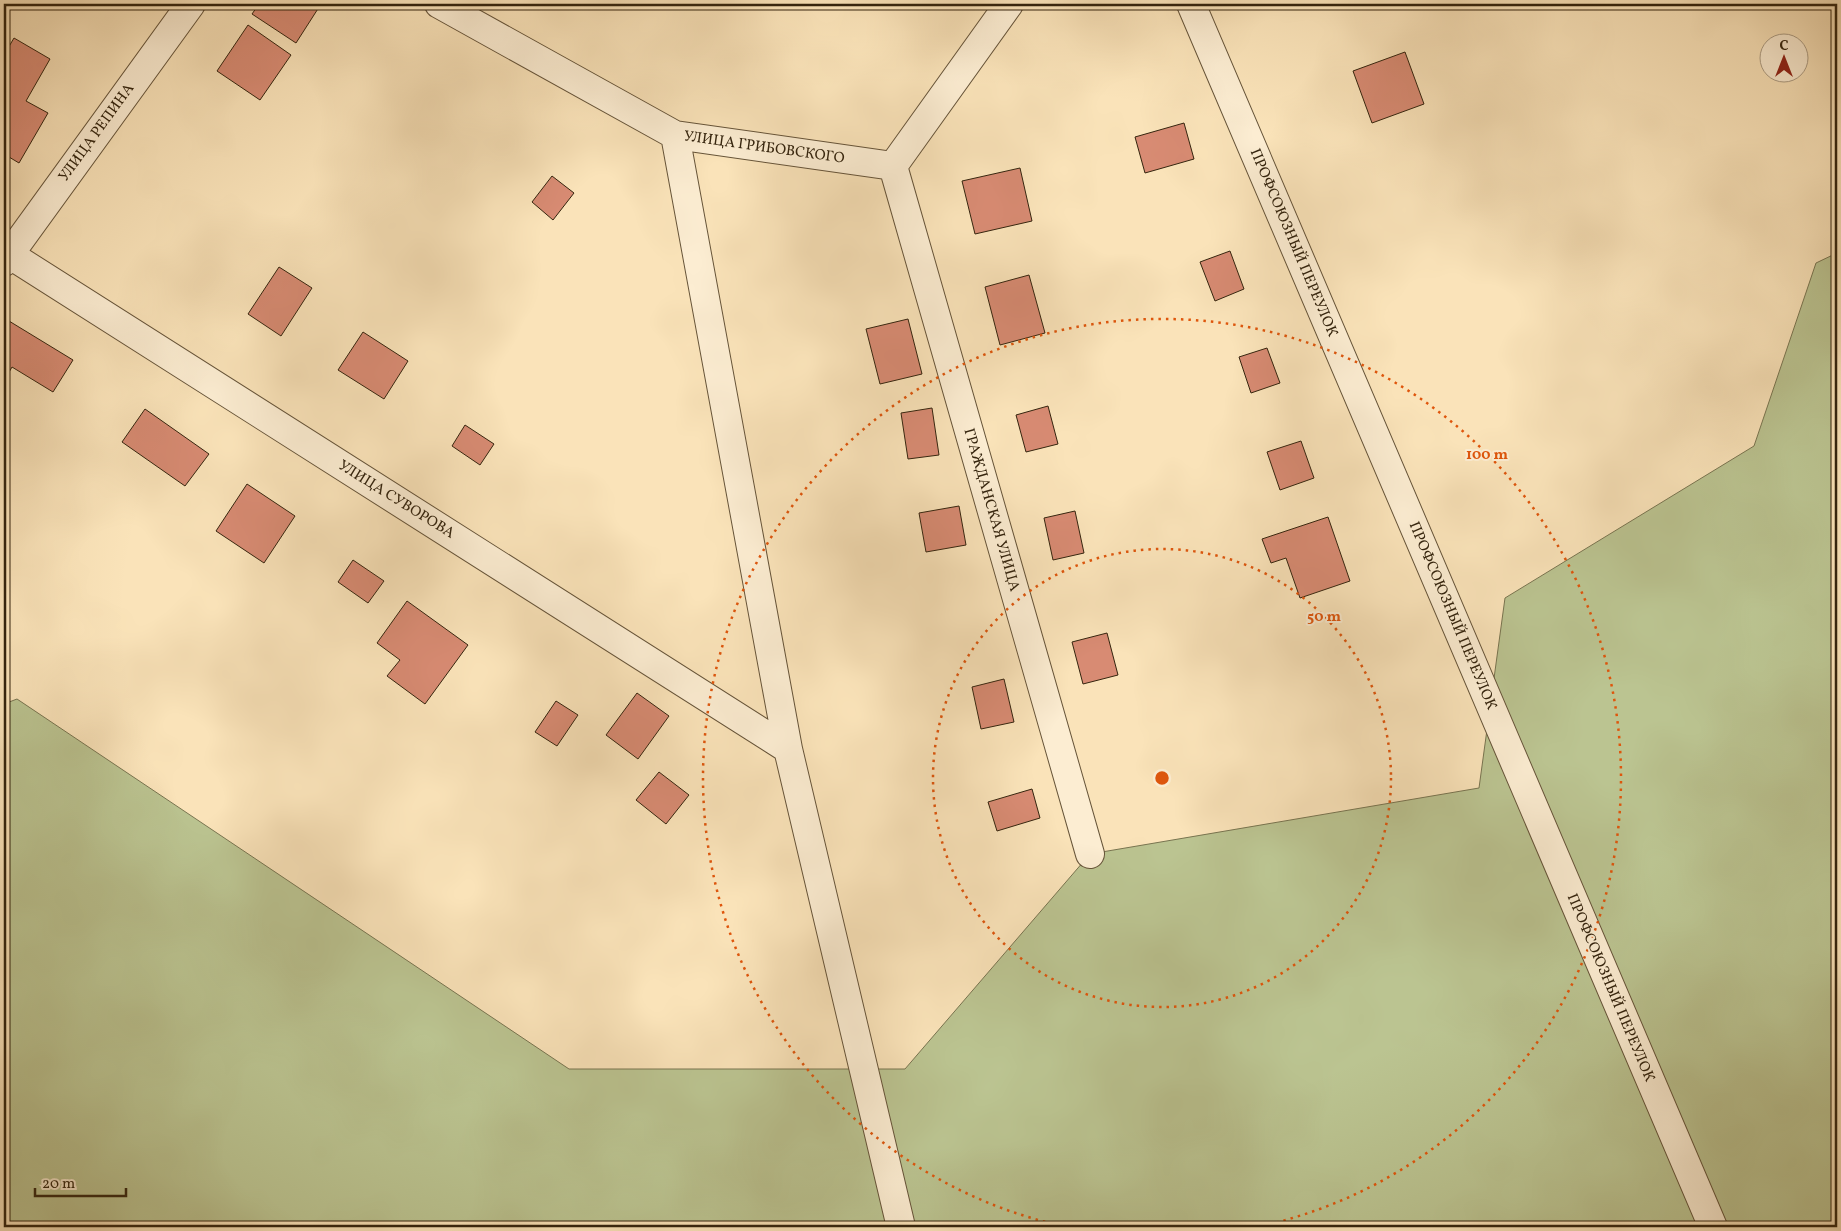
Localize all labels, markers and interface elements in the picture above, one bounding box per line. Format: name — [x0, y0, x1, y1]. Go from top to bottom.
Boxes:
north arrow — [1758, 32, 1808, 82]
text: С — [1779, 37, 1789, 56]
street label: УЛИЦА РЕПИНА — [54, 79, 140, 186]
street label: УЛИЦА ГРИБОВСКОГО — [682, 126, 846, 170]
street label: ПРОФСОЮЗНЫЙ ПЕРЕУЛОК — [1244, 146, 1342, 340]
street label: ГРАЖДАНСКАЯ УЛИЦА — [958, 426, 1024, 595]
text: 100 m — [1466, 445, 1509, 466]
street label: УЛИЦА СУВОРОВА — [334, 456, 459, 545]
street label: ПРОФСОЮЗНЫЙ ПЕРЕУЛОК — [1403, 519, 1501, 713]
text: 50 m — [1307, 607, 1341, 628]
centre of rings — [1153, 769, 1171, 787]
street label: ПРОФСОЮЗНЫЙ ПЕРЕУЛОК — [1561, 891, 1659, 1085]
scale bar — [35, 1166, 126, 1198]
text: 20 m — [42, 1174, 75, 1195]

